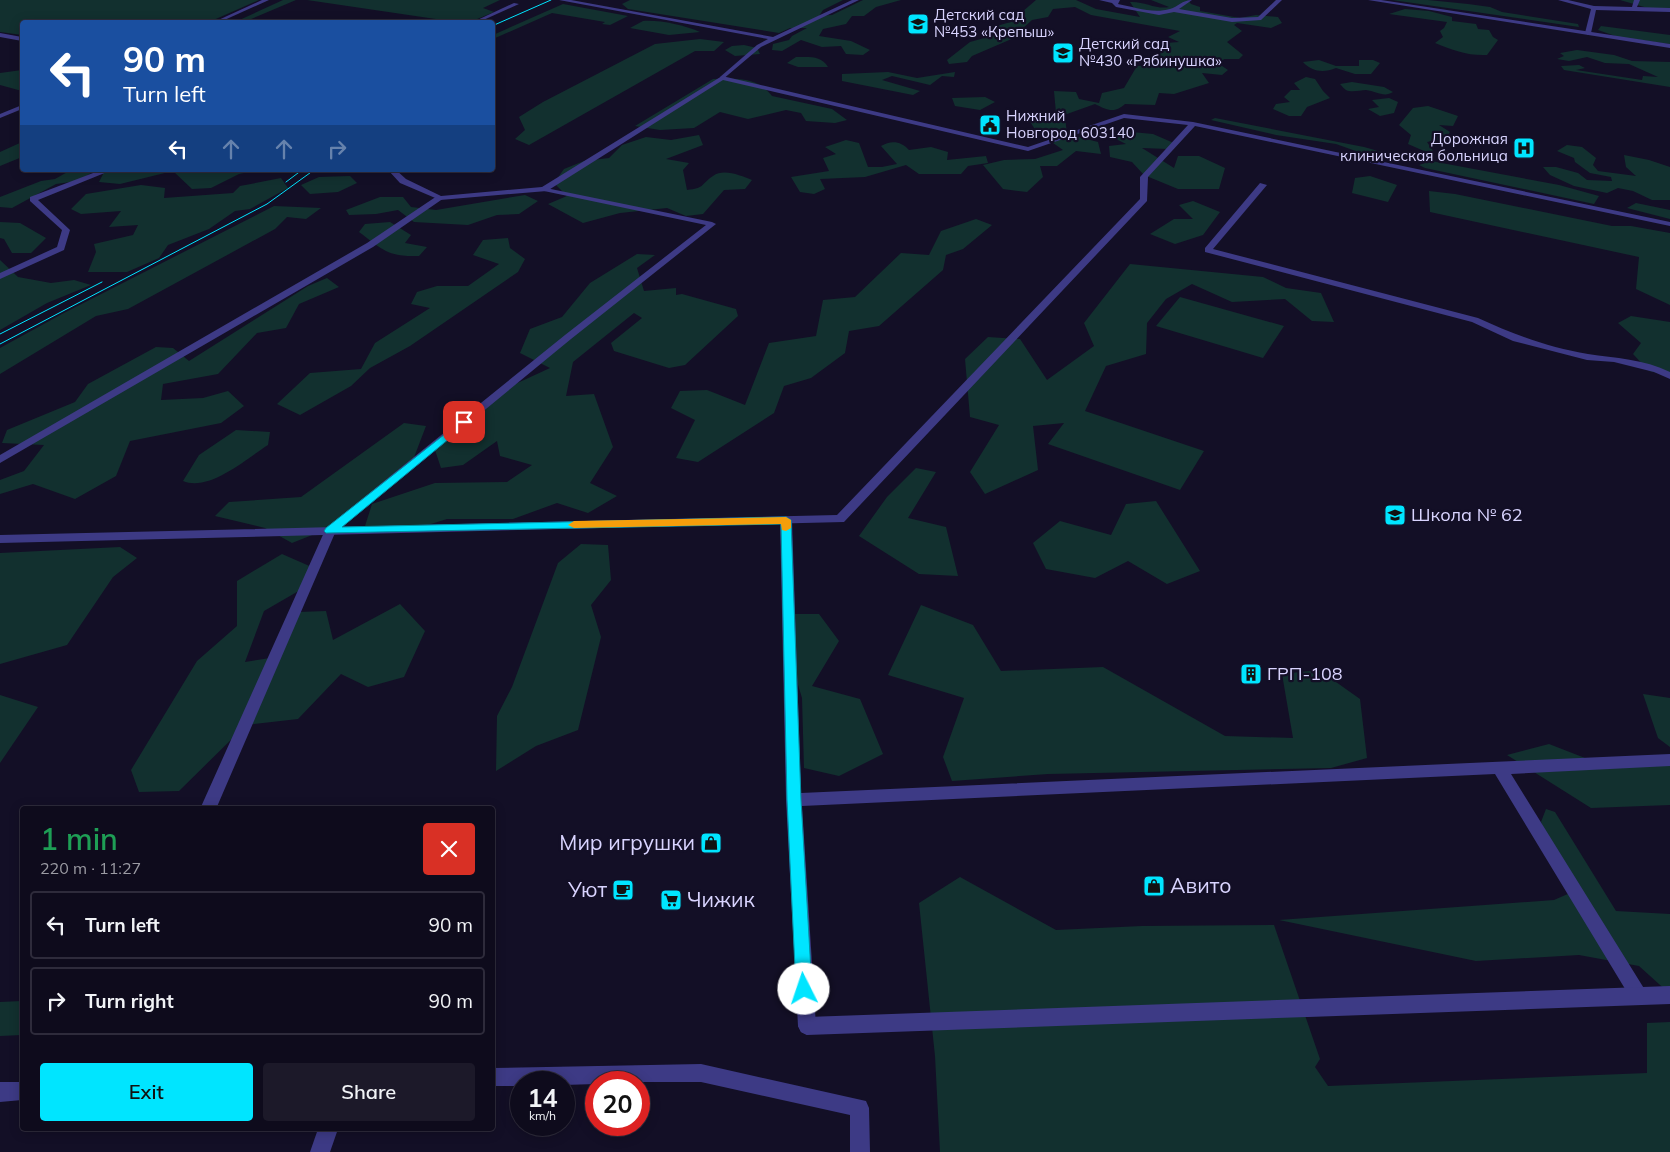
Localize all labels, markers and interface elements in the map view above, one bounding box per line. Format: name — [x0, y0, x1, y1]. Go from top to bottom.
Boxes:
place label: Детский сад №453 «Крепыш» — [934, 5, 1055, 41]
school or university icon: Детский сад №453 «Крепыш» — [906, 12, 930, 36]
place label: Детский сад №430 «Рябинушка» — [1079, 34, 1222, 70]
text: 90 m — [123, 37, 206, 81]
icon: left — [40, 40, 105, 105]
school or university icon: Детский сад №430 «Рябинушка» — [1051, 41, 1075, 65]
text: Turn left — [123, 80, 206, 108]
place label: Нижний Новгород 603140 — [1006, 106, 1135, 142]
public building icon: Нижний Новгород 603140 — [978, 113, 1002, 137]
place label: Дорожная клиническая больница — [1340, 129, 1508, 165]
icon: left — [164, 135, 192, 163]
icon: ahead — [217, 135, 245, 163]
icon: ahead — [270, 135, 298, 163]
icon: right — [323, 135, 351, 163]
hospital icon: Дорожная клиническая больница — [1512, 136, 1536, 160]
pin — [443, 401, 485, 443]
icon: arrive — [450, 408, 478, 436]
school or university icon: Школа № 62 — [1383, 503, 1407, 527]
place label: Школа № 62 — [1411, 503, 1523, 526]
building icon: ГРП-108 — [1239, 662, 1263, 686]
place label: ГРП-108 — [1267, 662, 1343, 685]
text: 1 min — [40, 820, 118, 858]
button: close — [423, 823, 475, 875]
place label: Мир игрушки — [559, 829, 695, 855]
shop icon: Мир игрушки — [699, 831, 723, 855]
text: 220 m · 11:27 — [40, 858, 141, 878]
place label: Авито — [1170, 872, 1231, 898]
shop icon: Авито — [1142, 874, 1166, 898]
place label: Уют — [567, 876, 607, 902]
cafe icon: Уют — [611, 878, 635, 902]
place label: Чижик — [687, 886, 755, 912]
supermarket icon: Чижик — [659, 888, 683, 912]
icon: left — [42, 911, 70, 939]
text: Turn left — [85, 913, 160, 937]
text: 90 m — [429, 913, 473, 937]
position arrow — [777, 962, 829, 1014]
icon: right — [42, 987, 70, 1015]
text: Turn right — [85, 989, 174, 1013]
text: 90 m — [429, 989, 473, 1013]
button: Exit — [40, 1063, 253, 1121]
button: Share — [263, 1063, 475, 1121]
speed limit sign: 20 — [585, 1071, 650, 1136]
text: 14 — [527, 1082, 558, 1113]
text: km/h — [529, 1108, 556, 1123]

